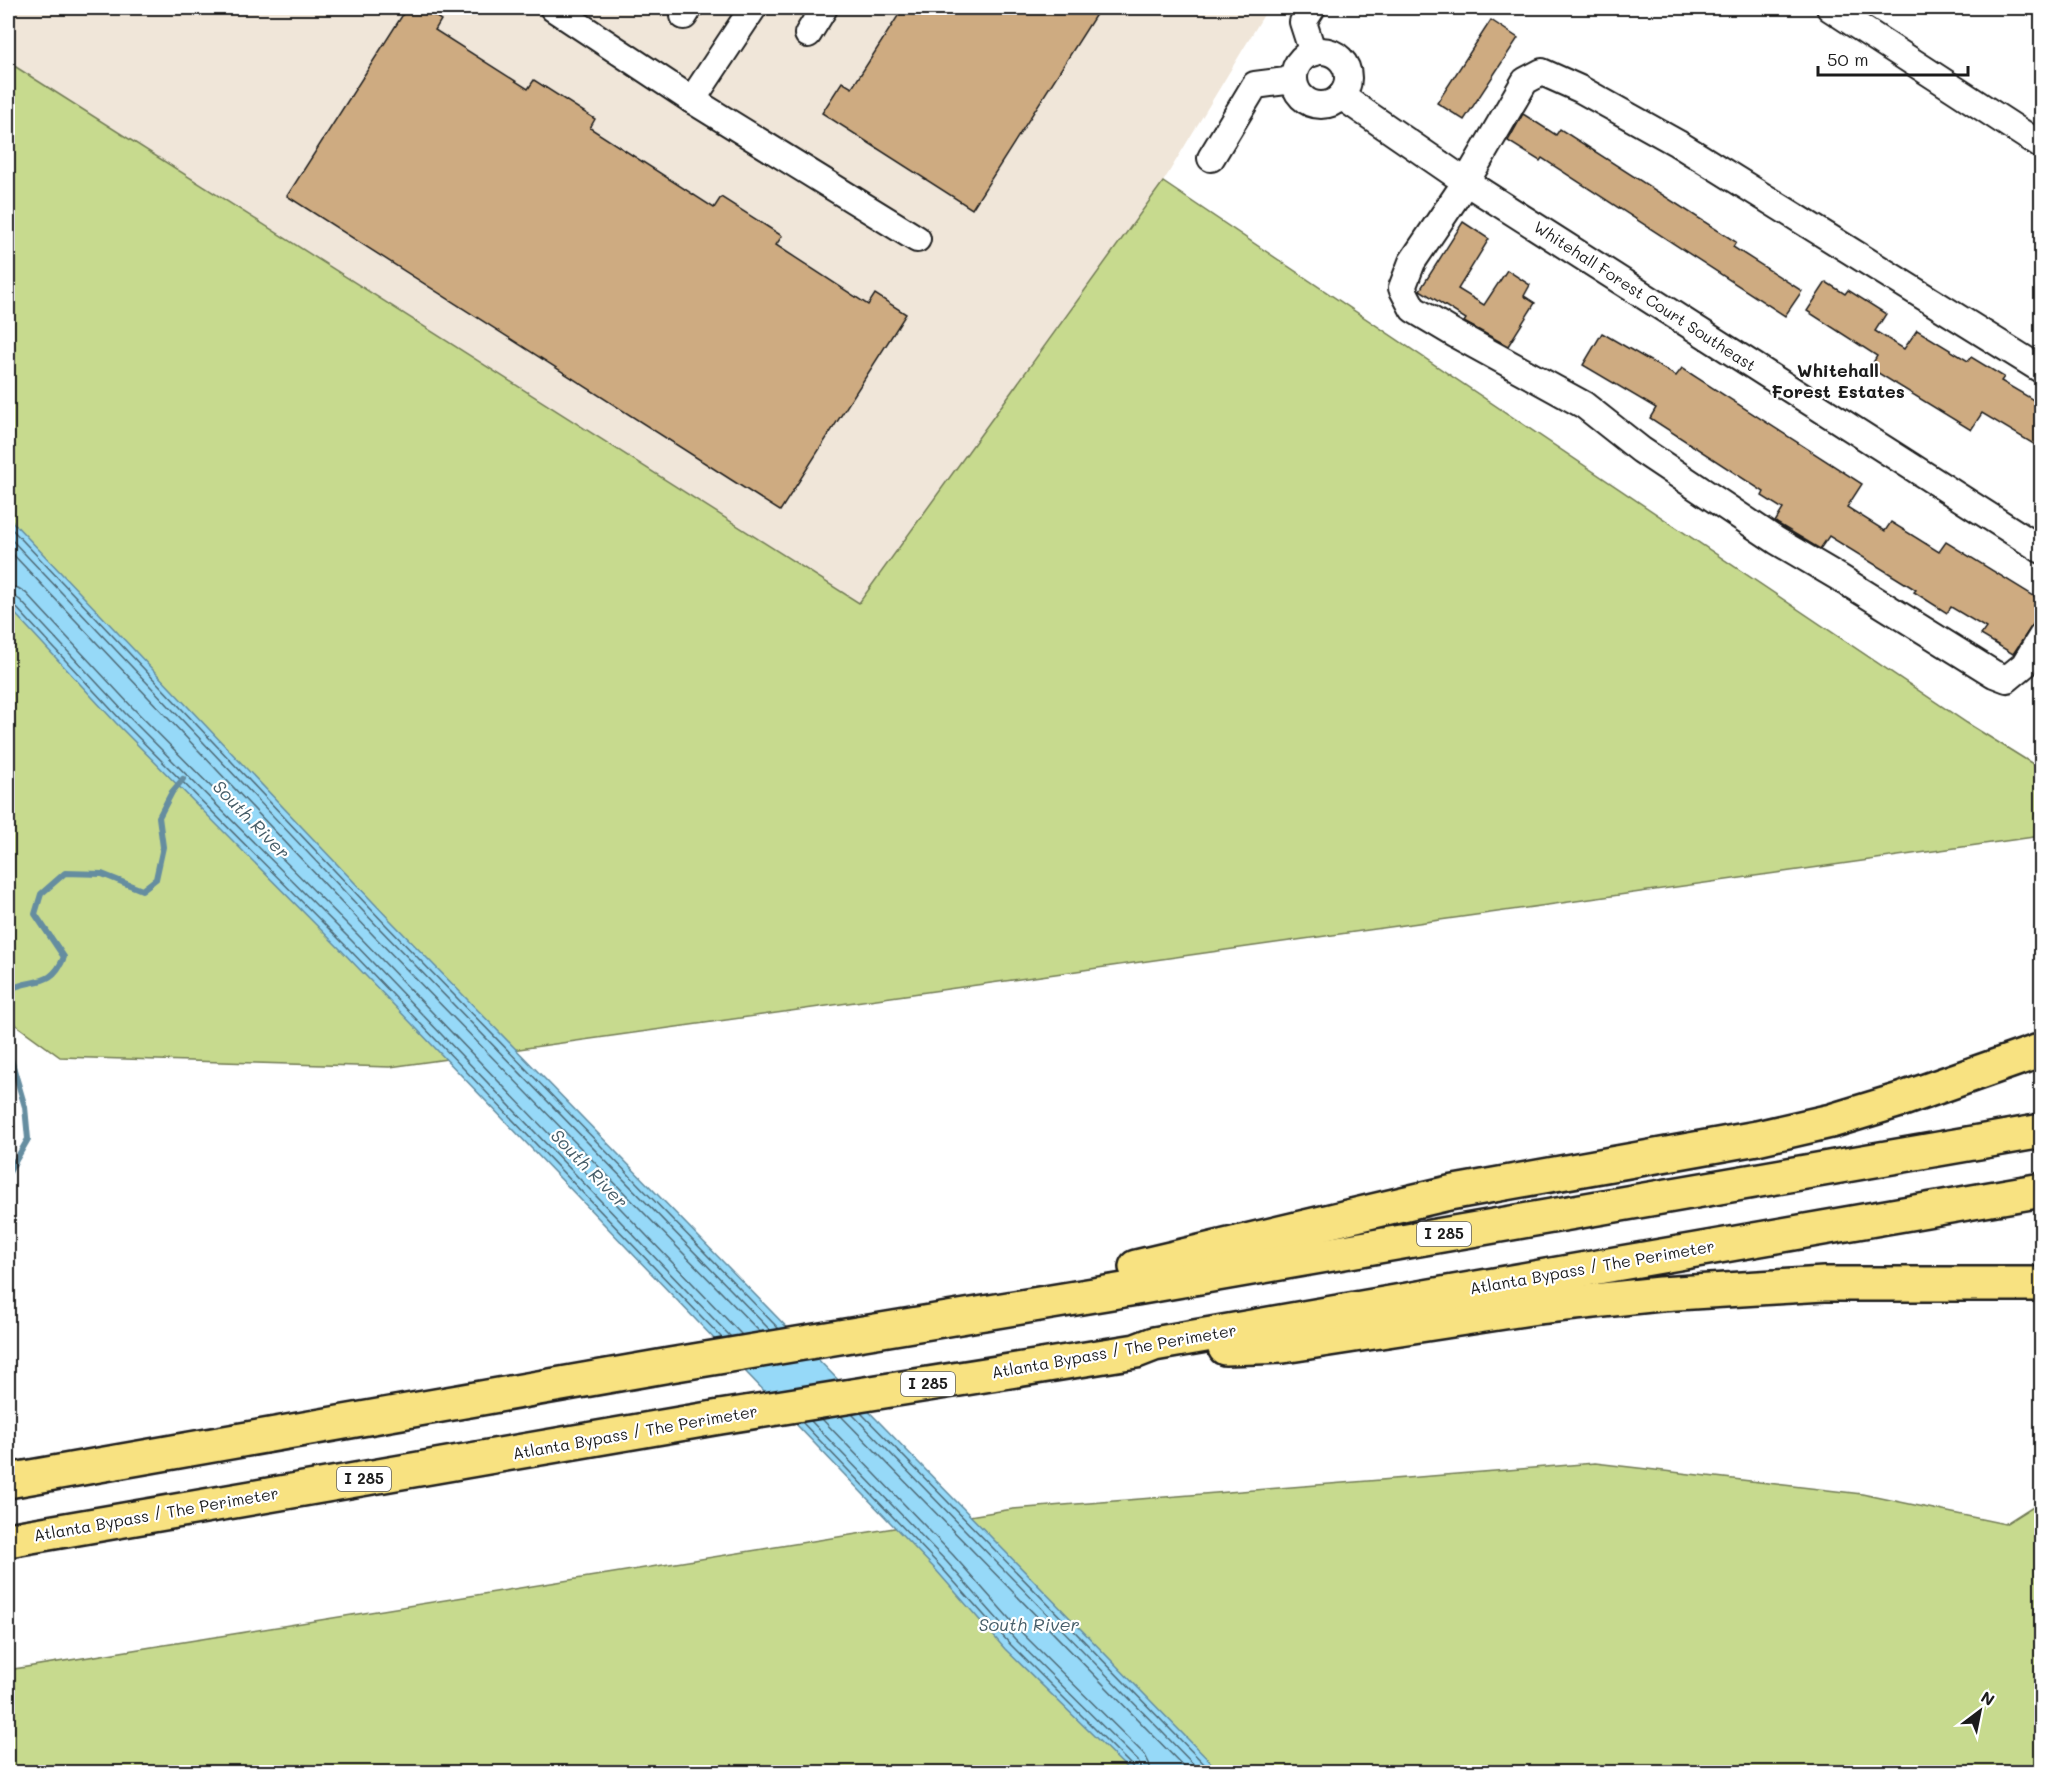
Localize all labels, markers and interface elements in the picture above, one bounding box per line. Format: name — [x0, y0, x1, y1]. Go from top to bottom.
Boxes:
scale bar — [1818, 39, 1968, 77]
text: 50 m — [1827, 47, 1869, 71]
street label: Whitehall Forest Court Southeast — [1530, 216, 1761, 376]
district label: Whitehall Forest Estates — [1771, 358, 1905, 403]
water label: South River — [208, 775, 296, 864]
water label: South River — [546, 1124, 634, 1213]
road number: I 285 — [1417, 1222, 1471, 1246]
street label: Atlanta Bypass / The Perimeter — [1468, 1235, 1716, 1298]
street label: Atlanta Bypass / The Perimeter — [990, 1319, 1238, 1382]
road number: I 285 — [901, 1372, 955, 1396]
street label: Atlanta Bypass / The Perimeter — [511, 1400, 759, 1463]
road number: I 285 — [337, 1467, 391, 1491]
street label: Atlanta Bypass / The Perimeter — [32, 1482, 280, 1545]
water label: South River — [978, 1612, 1080, 1636]
north arrow — [1950, 1681, 2010, 1741]
text: N — [1977, 1686, 1999, 1710]

